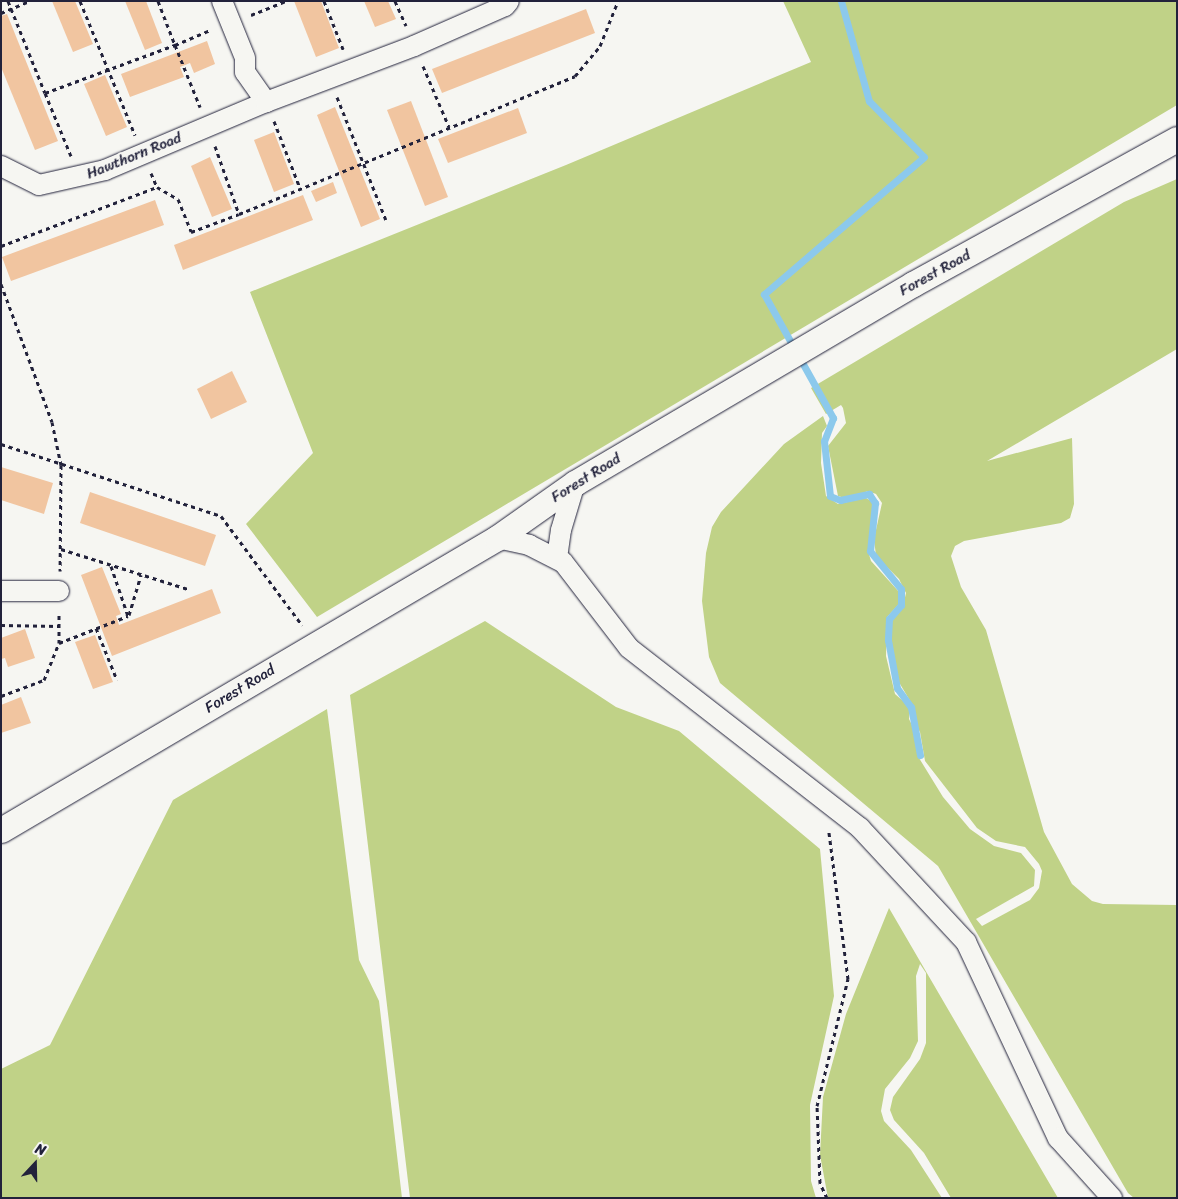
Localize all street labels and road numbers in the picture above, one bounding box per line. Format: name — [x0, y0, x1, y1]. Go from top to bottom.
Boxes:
street label: Hawthorn Road — [84, 129, 184, 183]
street label: Forest Road — [896, 246, 974, 300]
street label: Forest Road — [548, 450, 624, 506]
street label: Forest Road — [202, 661, 278, 717]

